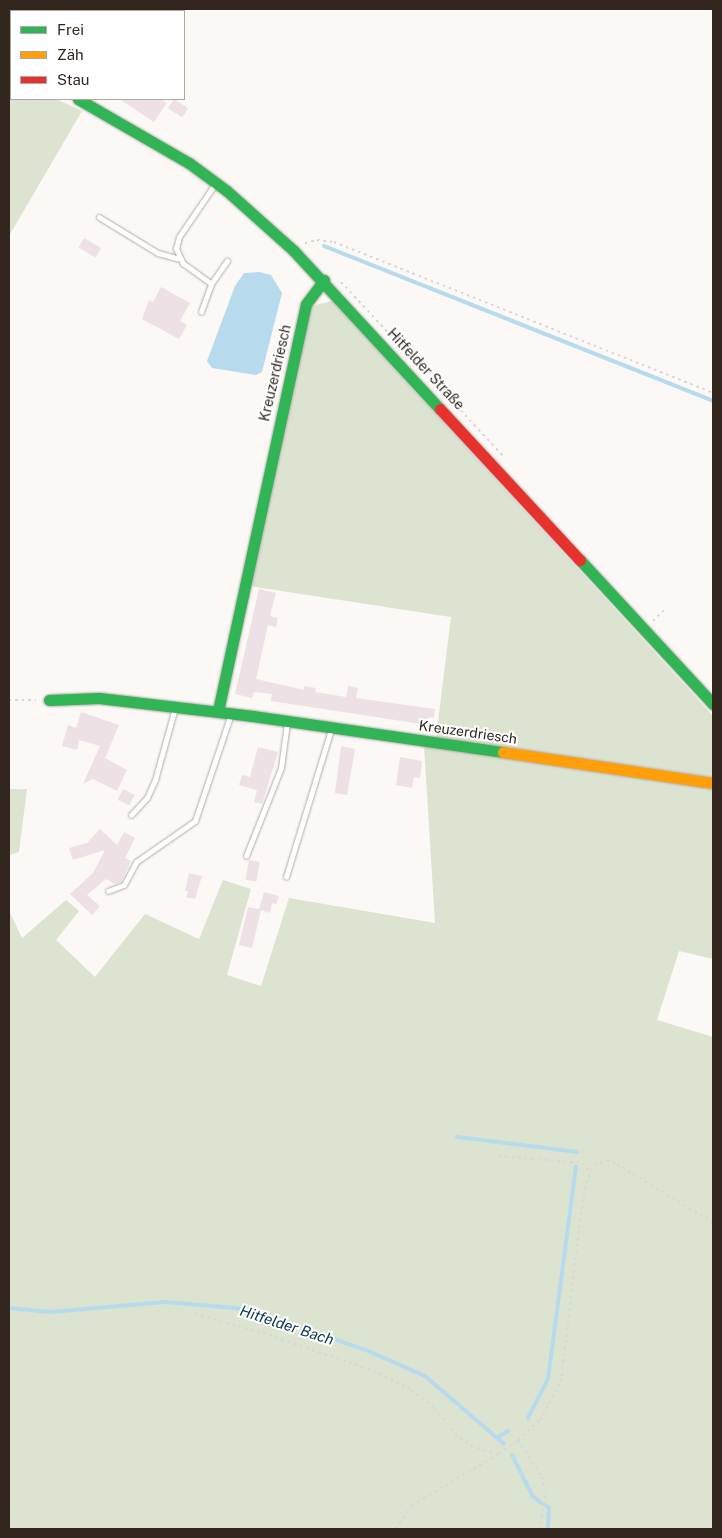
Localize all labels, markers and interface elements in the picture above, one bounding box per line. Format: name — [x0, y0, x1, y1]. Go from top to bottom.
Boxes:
legend — [10, 10, 185, 100]
text: Frei — [57, 21, 84, 38]
text: Zäh — [57, 46, 84, 63]
text: Stau — [57, 71, 90, 88]
street label: Kreuzerdriesch — [256, 323, 294, 423]
street label: Hitfelder Straße — [384, 325, 468, 413]
street label: Kreuzerdriesch — [418, 717, 518, 747]
water label: Hitfelder Bach — [238, 1301, 336, 1349]

